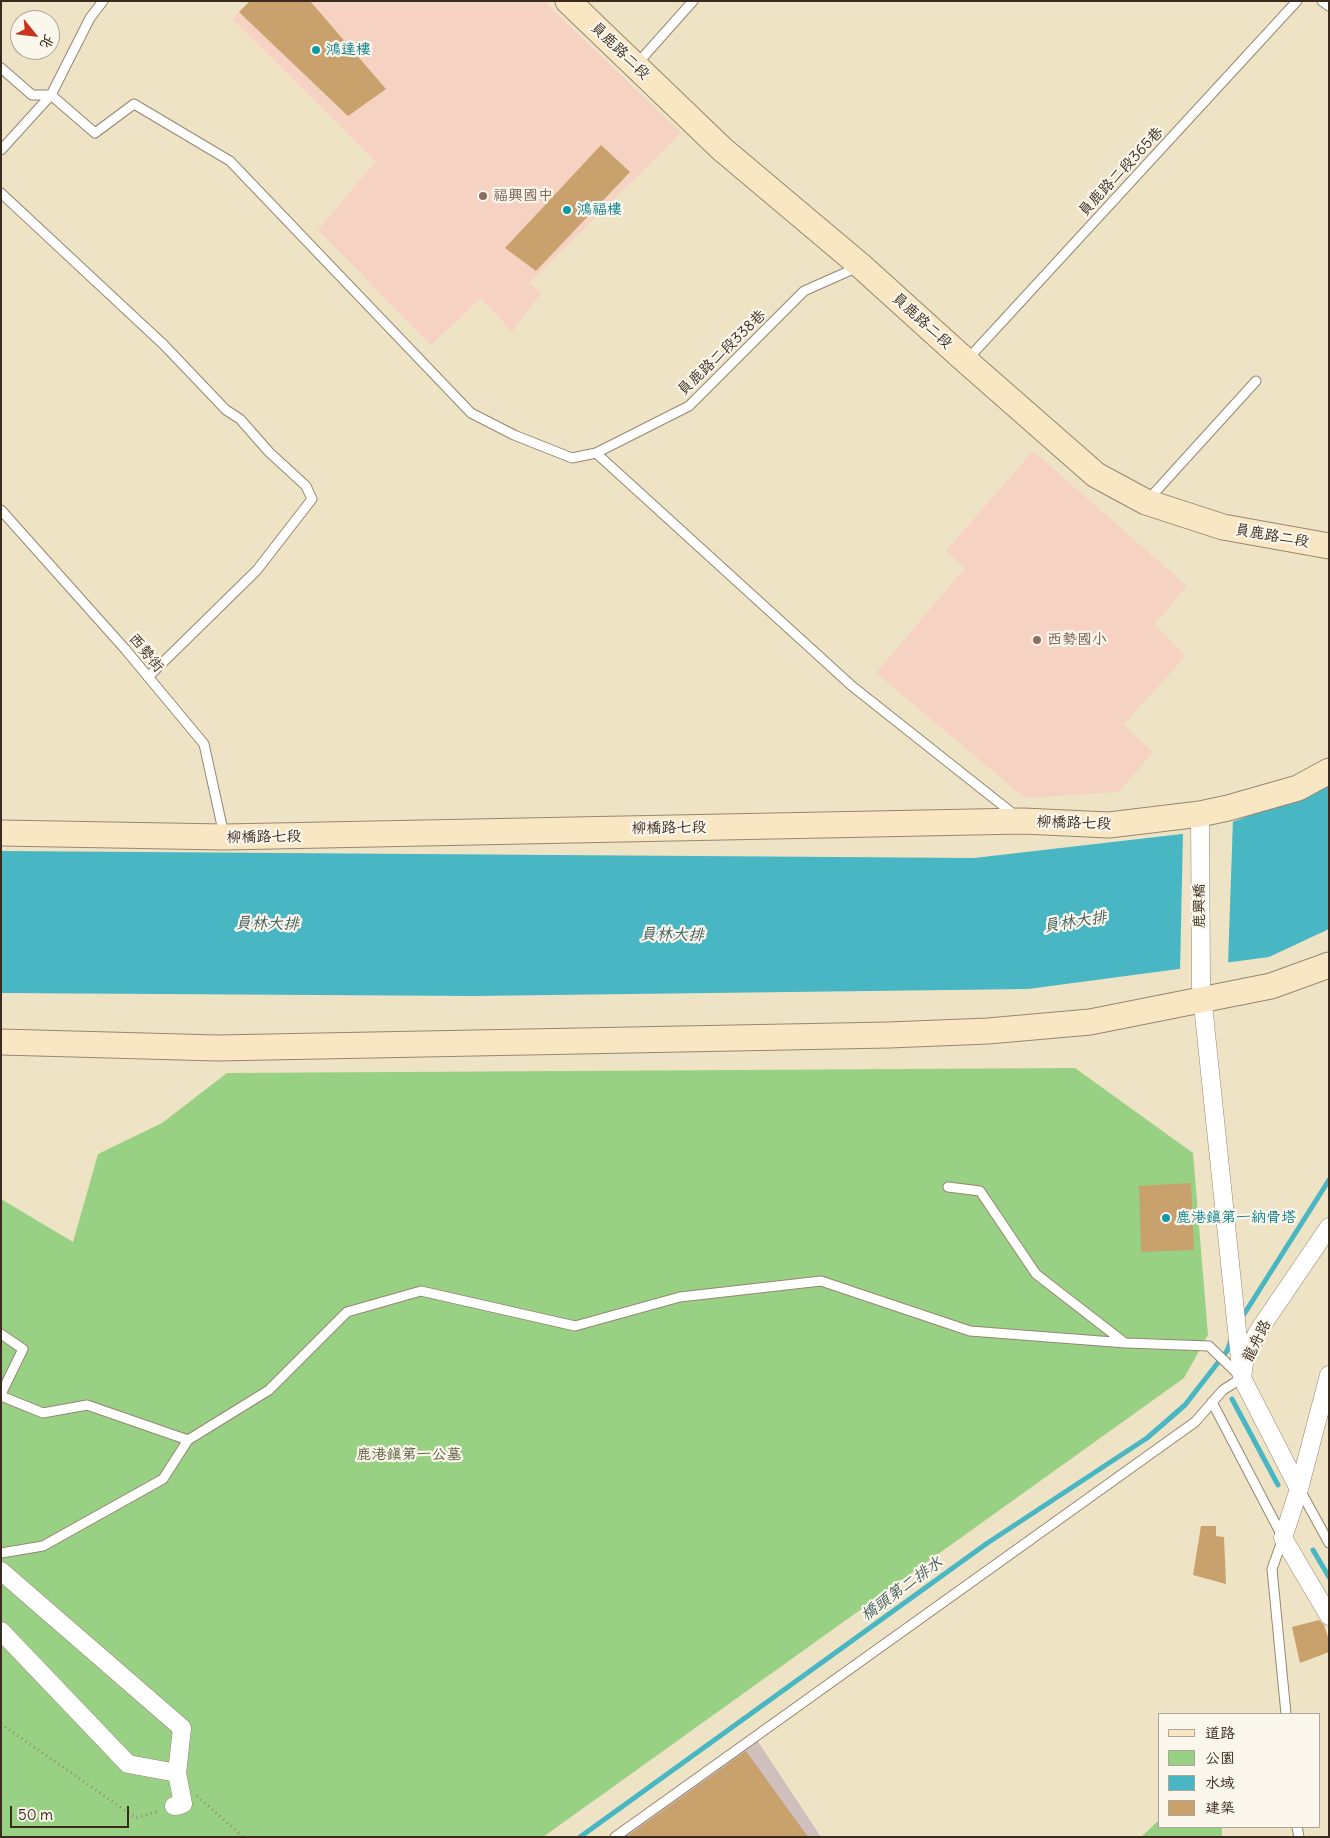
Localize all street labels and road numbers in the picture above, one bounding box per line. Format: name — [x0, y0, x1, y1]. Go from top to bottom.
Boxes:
street label: 員鹿路二段 — [587, 18, 653, 84]
street label: 員鹿路二段365巷 — [1075, 124, 1167, 220]
street label: 員鹿路二段 — [888, 289, 956, 353]
street label: 員鹿路二段338巷 — [674, 306, 770, 400]
street label: 員鹿路二段 — [1234, 521, 1310, 551]
street label: 西勢街 — [125, 630, 167, 676]
street label: 柳橋路七段 — [1036, 813, 1112, 833]
street label: 柳橋路七段 — [631, 818, 707, 838]
street label: 柳橋路七段 — [226, 827, 302, 847]
street label: 鹿興橋 — [1191, 884, 1209, 928]
street label: 龍舟路 — [1239, 1317, 1275, 1365]

